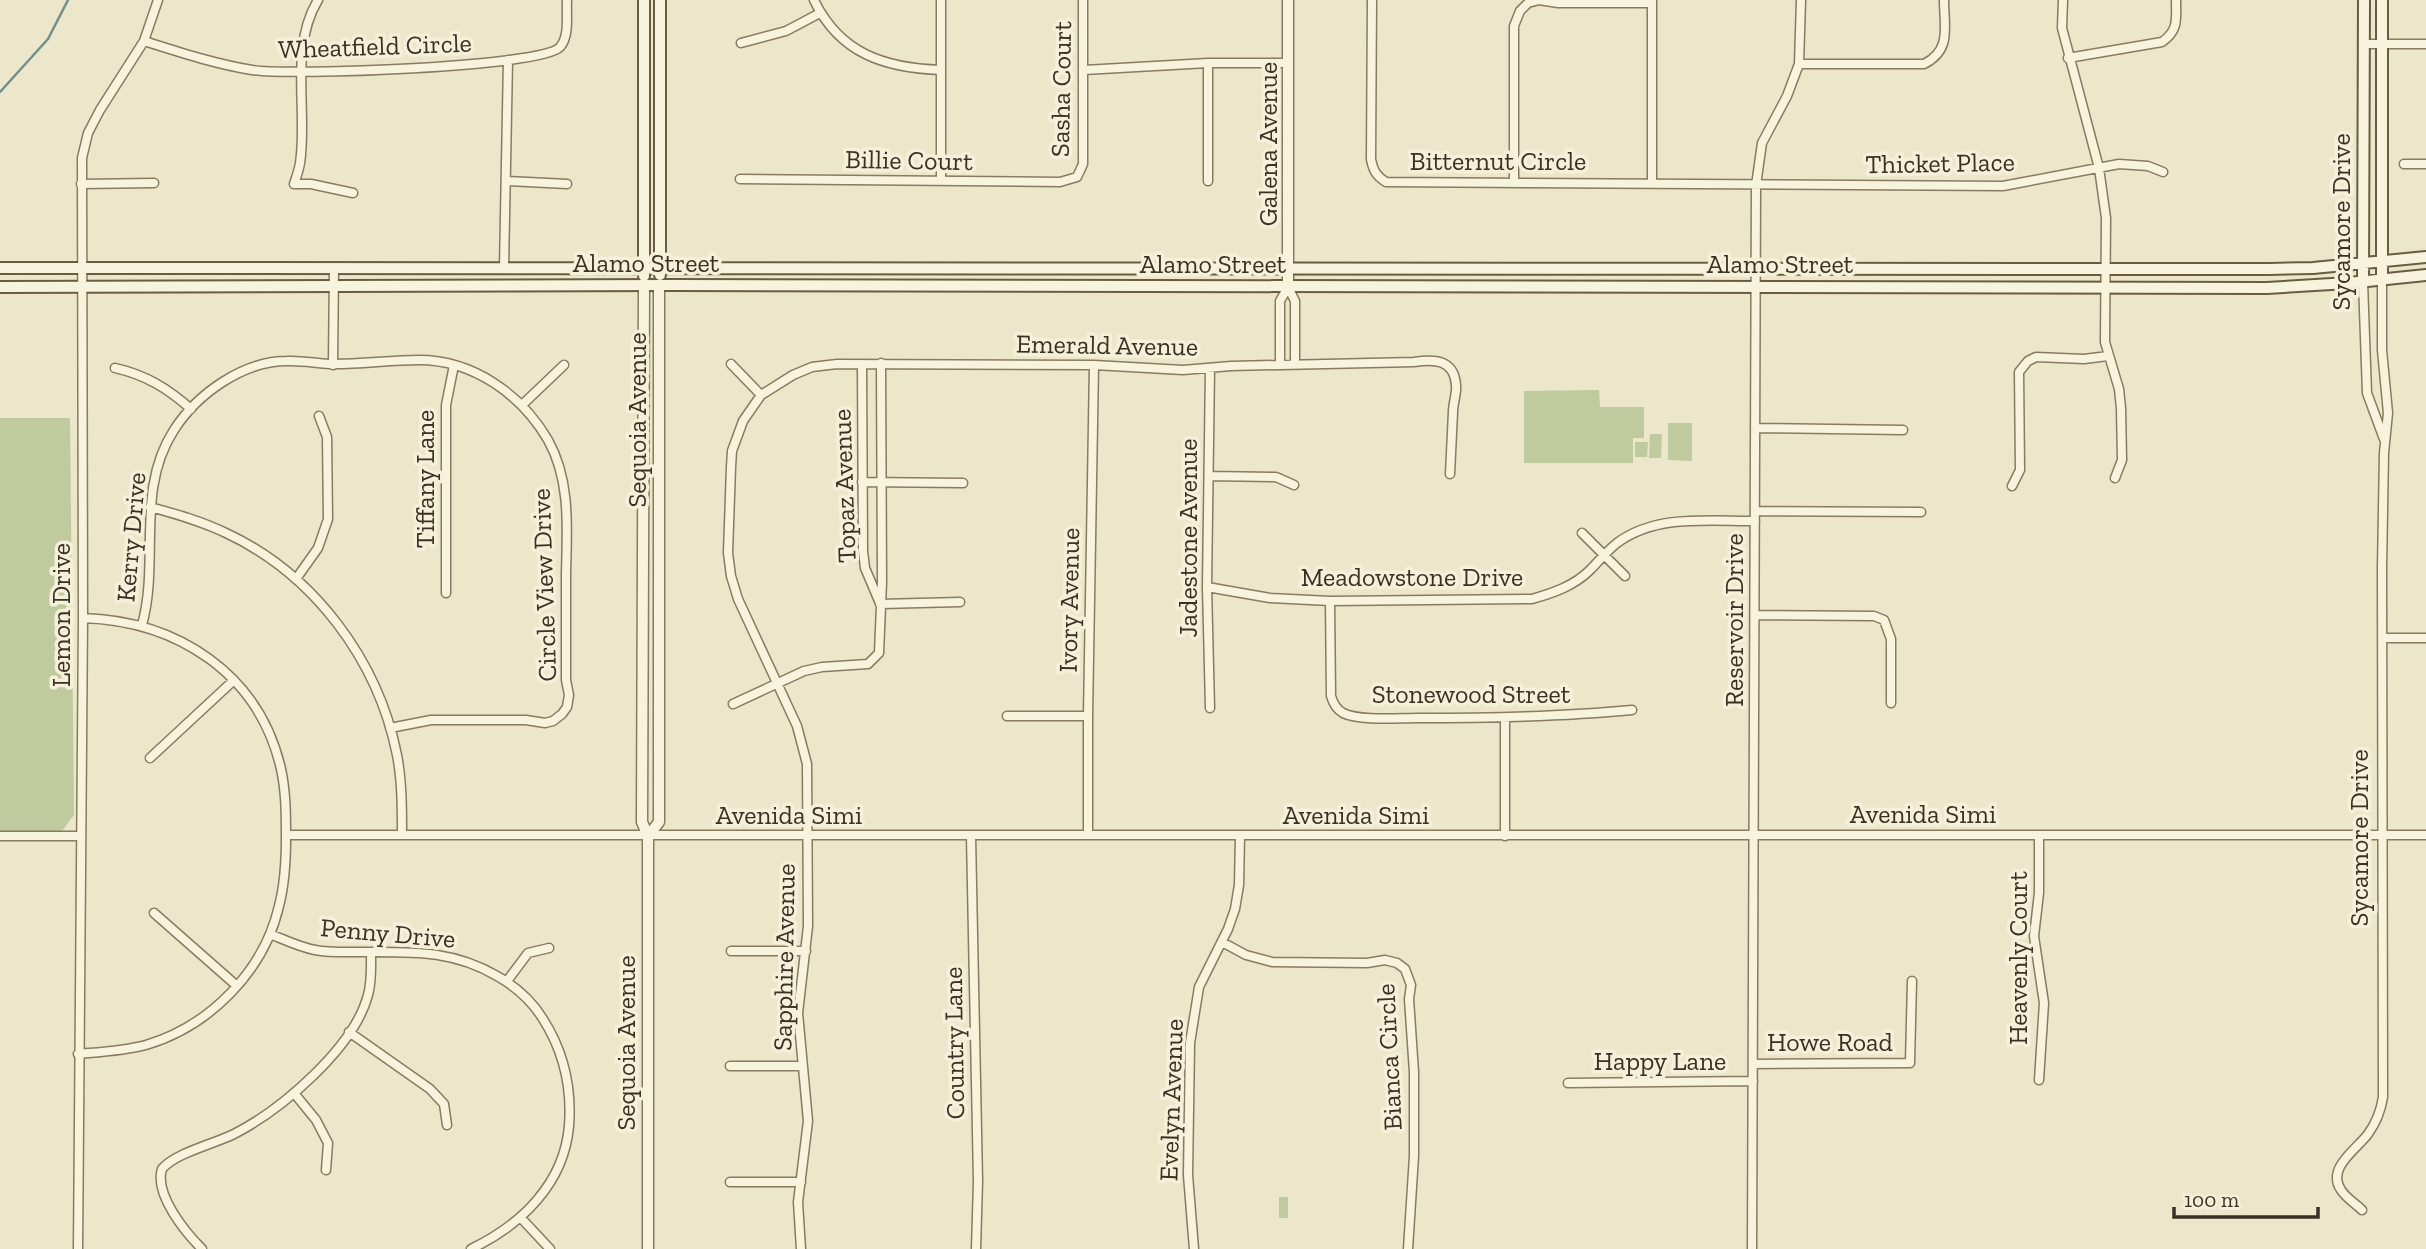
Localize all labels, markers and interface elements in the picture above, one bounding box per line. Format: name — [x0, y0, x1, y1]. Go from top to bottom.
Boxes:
street label: Sasha Court — [1044, 20, 1078, 157]
street label: Wheatfield Circle — [278, 27, 472, 65]
street label: Galena Avenue — [1252, 62, 1284, 226]
street label: Sycamore Drive — [2325, 133, 2357, 311]
street label: Billie Court — [845, 143, 973, 177]
street label: Bitternut Circle — [1410, 145, 1586, 177]
street label: Thicket Place — [1865, 146, 2015, 180]
street label: Alamo Street — [573, 247, 720, 279]
street label: Alamo Street — [1140, 248, 1287, 280]
street label: Alamo Street — [1707, 248, 1854, 280]
street label: Emerald Avenue — [1016, 327, 1198, 363]
street label: Sequoia Avenue — [621, 332, 653, 508]
street label: Topaz Avenue — [825, 408, 863, 564]
street label: Tiffany Lane — [409, 410, 441, 548]
street label: Jadestone Avenue — [1172, 438, 1204, 638]
street label: Kerry Drive — [109, 471, 153, 603]
street label: Circle View Drive — [525, 488, 563, 682]
street label: Ivory Avenue — [1052, 527, 1086, 673]
street label: Reservoir Drive — [1718, 533, 1750, 707]
street label: Lemon Drive — [45, 543, 77, 687]
street label: Meadowstone Drive — [1301, 561, 1523, 593]
street label: Stonewood Street — [1372, 678, 1571, 710]
street label: Sycamore Drive — [2343, 749, 2375, 927]
street label: Avenida Simi — [1850, 798, 1996, 830]
street label: Avenida Simi — [716, 799, 862, 831]
street label: Avenida Simi — [1283, 799, 1429, 831]
street label: Sapphire Avenue — [766, 863, 802, 1051]
street label: Heavenly Court — [2002, 871, 2034, 1045]
street label: Penny Drive — [319, 911, 457, 955]
street label: Sequoia Avenue — [610, 955, 642, 1131]
street label: Country Lane — [937, 966, 971, 1120]
street label: Bianca Circle — [1369, 983, 1409, 1131]
street label: Evelyn Avenue — [1152, 1018, 1190, 1182]
street label: Howe Road — [1767, 1026, 1893, 1058]
street label: Happy Lane — [1594, 1045, 1726, 1077]
scale bar — [2174, 1176, 2318, 1220]
text: 100 m — [2184, 1187, 2239, 1212]

